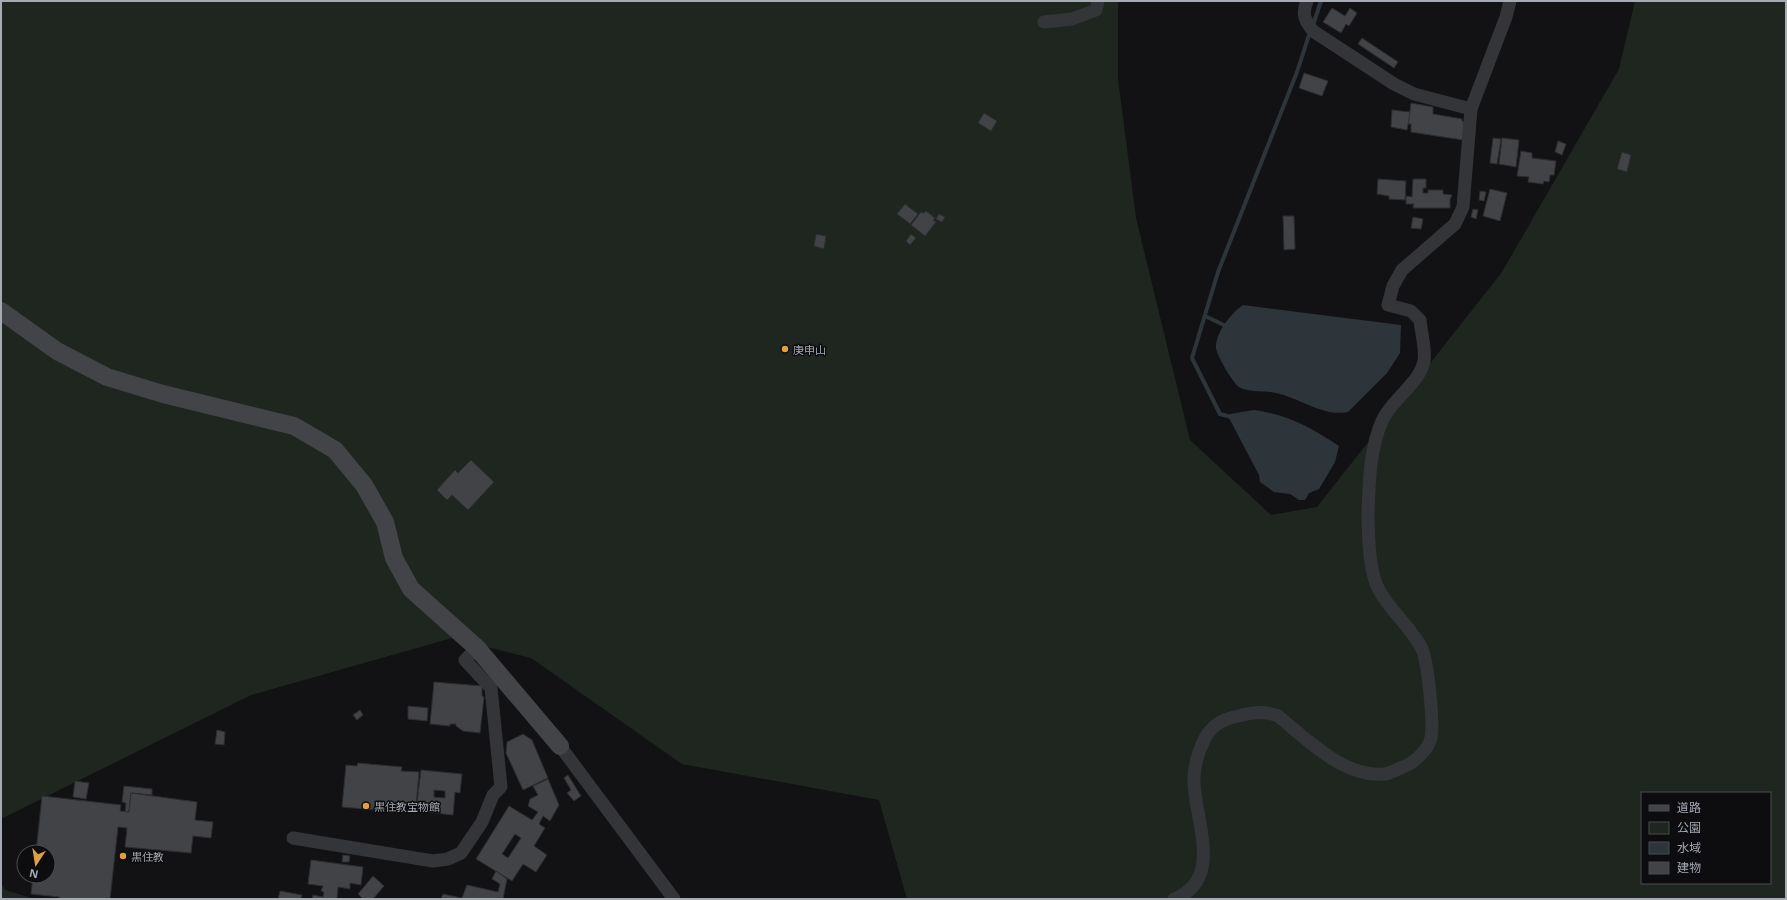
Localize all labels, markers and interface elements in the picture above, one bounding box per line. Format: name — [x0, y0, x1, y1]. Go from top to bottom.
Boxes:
place label: 庚申山 — [793, 342, 826, 357]
marker: 庚申山 — [780, 344, 790, 354]
legend — [1641, 792, 1771, 884]
place label: 黒住教宝物館 — [374, 799, 440, 814]
text: 道路 — [1677, 799, 1701, 816]
marker: 黒住教宝物館 — [361, 801, 371, 811]
text: 公園 — [1677, 819, 1701, 836]
text: 水域 — [1677, 839, 1701, 856]
north arrow — [16, 844, 56, 884]
place label: 黒住教 — [131, 849, 164, 864]
marker: 黒住教 — [118, 851, 128, 861]
text: 建物 — [1677, 859, 1701, 876]
text: N — [28, 866, 40, 883]

